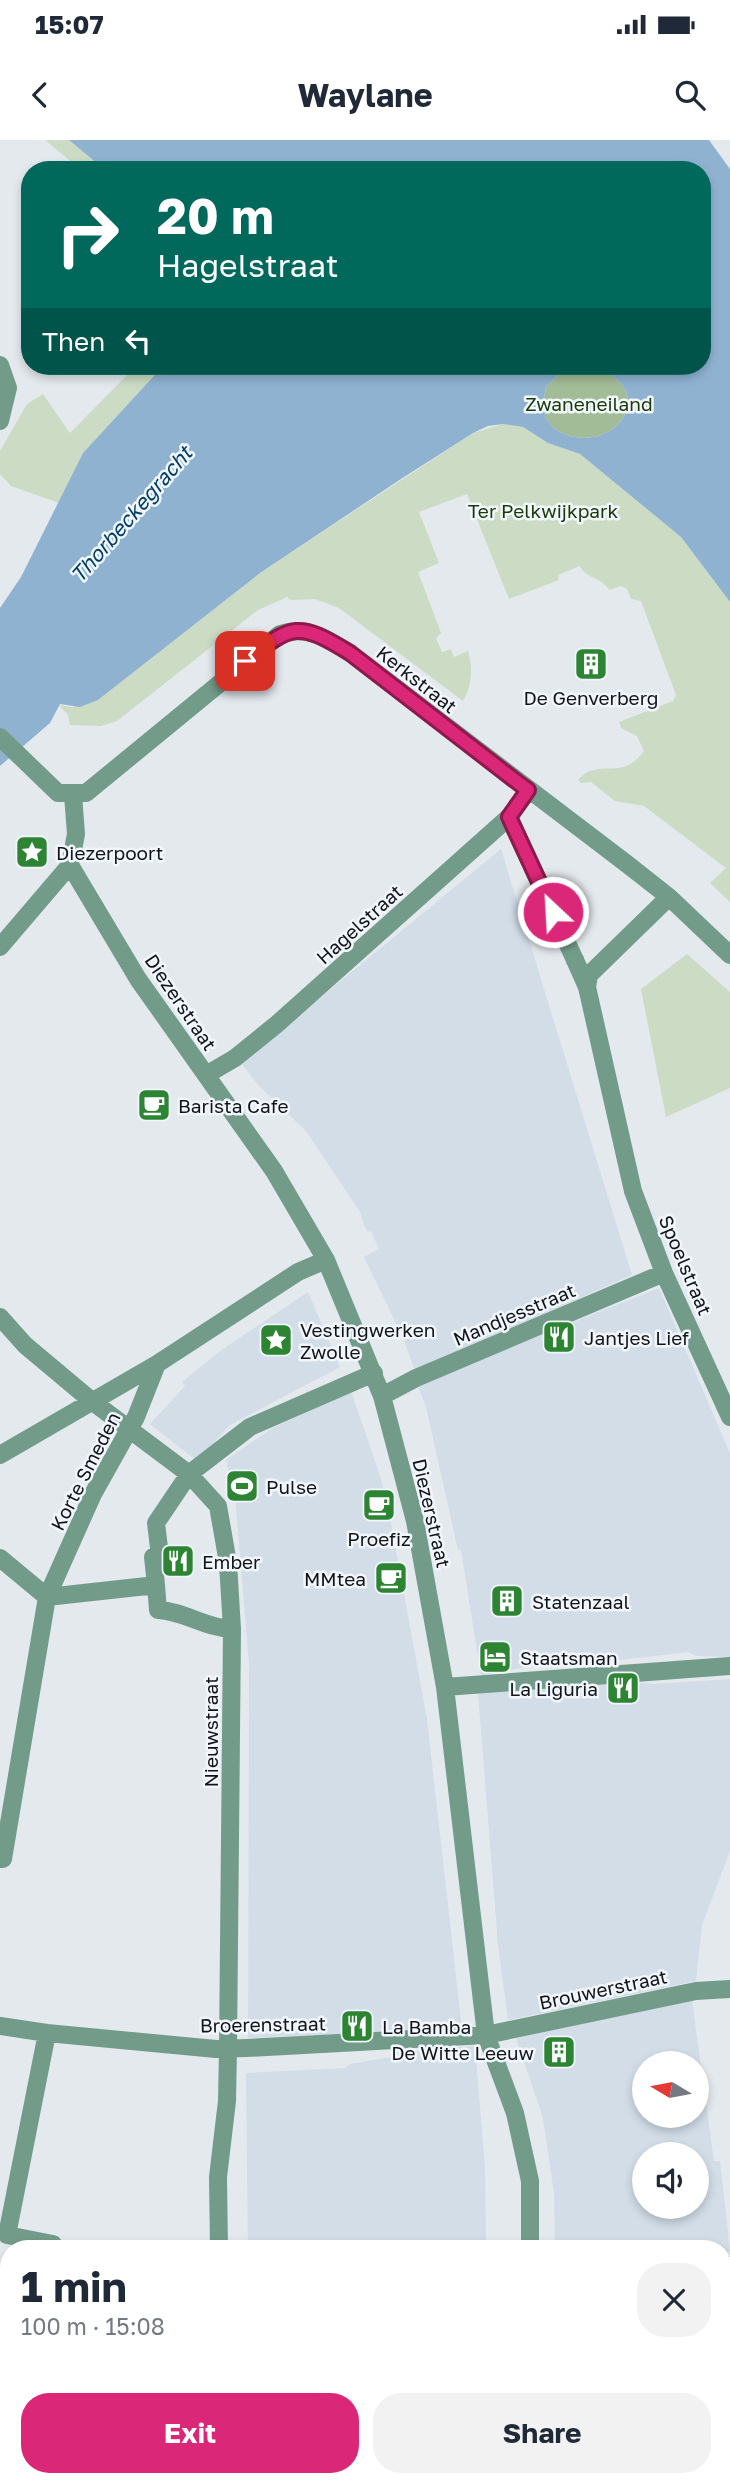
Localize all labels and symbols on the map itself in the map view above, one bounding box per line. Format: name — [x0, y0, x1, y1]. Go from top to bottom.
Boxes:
park label: Zwaneneiland — [525, 392, 653, 415]
water label: Thorbeckegracht — [65, 439, 199, 588]
park label: Ter Pelkwijkpark — [468, 499, 618, 522]
pin — [215, 631, 275, 691]
street label: Kerkstraat — [372, 640, 462, 718]
building icon: De Genverberg — [572, 645, 610, 683]
place label: De Genverberg — [523, 686, 659, 709]
place icon: Diezerpoort — [13, 833, 51, 871]
place label: Diezerpoort — [56, 841, 163, 864]
position arrow — [516, 875, 590, 949]
street label: Hagelstraat — [311, 879, 407, 969]
street label: Diezerstraat — [140, 949, 222, 1055]
cafe icon: Barista Cafe — [135, 1086, 173, 1124]
place label: Barista Cafe — [178, 1094, 289, 1117]
street label: Spoelstraat — [655, 1212, 717, 1318]
street label: Mandjesstraat — [449, 1278, 579, 1350]
place label: Vestingwerken Zwolle — [300, 1318, 435, 1363]
restaurant icon: Jantjes Lief — [540, 1318, 578, 1356]
place icon: Vestingwerken Zwolle — [257, 1321, 295, 1359]
place label: Jantjes Lief — [584, 1326, 689, 1349]
street label: Korte Smeden — [45, 1408, 125, 1534]
street label: Diezerstraat — [408, 1456, 456, 1570]
sports icon: Pulse — [223, 1467, 261, 1505]
place label: Pulse — [266, 1475, 317, 1498]
cafe icon: Proefiz — [360, 1486, 398, 1524]
place label: Proefiz — [347, 1527, 411, 1550]
restaurant icon: Ember — [159, 1542, 197, 1580]
place label: Ember — [202, 1550, 261, 1573]
cafe icon: MMtea — [372, 1559, 410, 1597]
place label: MMtea — [304, 1567, 366, 1590]
building icon: Statenzaal — [488, 1582, 526, 1620]
place label: Statenzaal — [532, 1590, 629, 1613]
hotel icon: Staatsman — [476, 1638, 514, 1676]
place label: Staatsman — [520, 1646, 618, 1669]
restaurant icon: La Liguria — [604, 1669, 642, 1707]
street label: Nieuwstraat — [199, 1676, 222, 1788]
place label: La Liguria — [509, 1677, 598, 1700]
street label: Brouwerstraat — [537, 1964, 669, 2014]
restaurant icon: La Bamba — [338, 2007, 376, 2045]
street label: Broerenstraat — [200, 2011, 326, 2037]
place label: La Bamba — [382, 2015, 471, 2038]
building icon: De Witte Leeuw — [540, 2033, 578, 2071]
place label: De Witte Leeuw — [391, 2041, 534, 2064]
north arrow — [632, 2051, 709, 2128]

